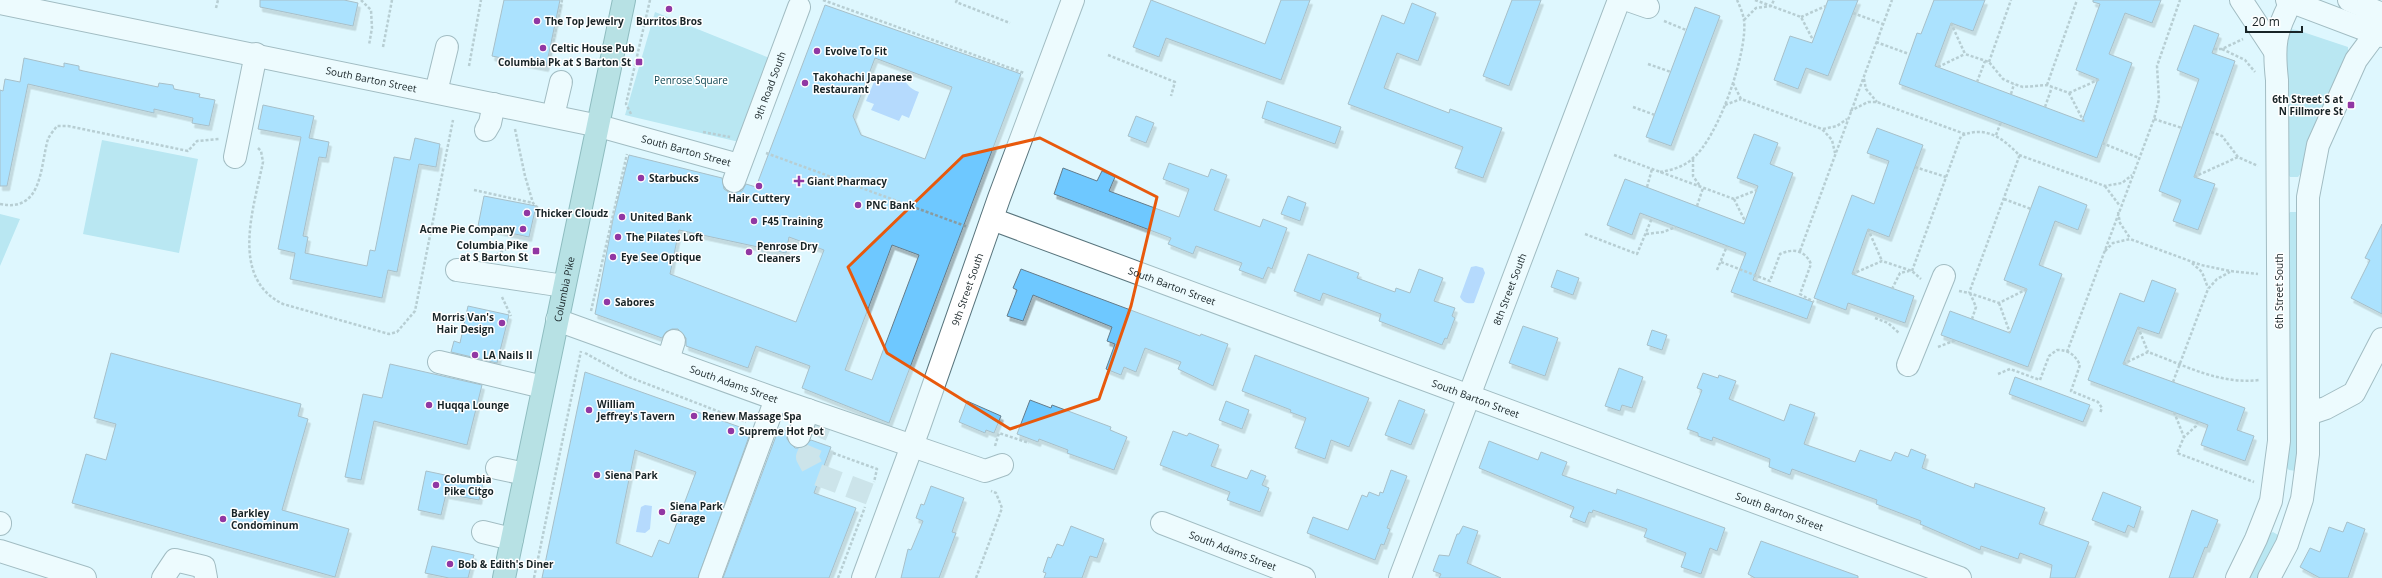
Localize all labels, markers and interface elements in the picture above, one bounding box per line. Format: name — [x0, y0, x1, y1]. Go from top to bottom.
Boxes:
marker: Burritos Bros — [664, 4, 674, 14]
scale bar — [2246, 8, 2302, 34]
text: 20 m — [2252, 13, 2280, 30]
place label: The Top Jewelry — [545, 14, 624, 28]
place label: Burritos Bros — [636, 14, 702, 28]
marker: The Top Jewelry — [532, 16, 542, 26]
place label: Celtic House Pub — [551, 41, 635, 55]
marker: Celtic House Pub — [538, 43, 548, 53]
place label: Evolve To Fit — [825, 44, 888, 58]
marker: Evolve To Fit — [812, 46, 822, 56]
street label: 9th Road South — [751, 49, 789, 122]
place label: Columbia Pk at S Barton St — [498, 55, 632, 69]
marker: Columbia Pk at S Barton St — [634, 57, 644, 67]
street label: South Barton Street — [325, 63, 418, 95]
place label: Takohachi Japanese Restaurant — [813, 70, 912, 96]
park label: Penrose Square — [654, 73, 728, 87]
marker: Takohachi Japanese Restaurant — [800, 78, 810, 88]
place label: 6th Street S at N Fillmore St — [2272, 92, 2344, 118]
marker: 6th Street S at N Fillmore St — [2346, 100, 2356, 110]
street label: South Barton Street — [640, 131, 733, 170]
place label: Starbucks — [649, 171, 699, 185]
marker: Starbucks — [636, 173, 646, 183]
place label: Giant Pharmacy — [807, 174, 887, 188]
marker: Giant Pharmacy — [794, 176, 804, 186]
marker: Hair Cuttery — [754, 181, 764, 191]
place label: Hair Cuttery — [728, 191, 790, 205]
place label: PNC Bank — [866, 198, 916, 212]
marker: PNC Bank — [853, 200, 863, 210]
place label: Thicker Cloudz — [535, 206, 608, 220]
marker: Thicker Cloudz — [522, 208, 532, 218]
place label: United Bank — [630, 210, 693, 224]
marker: United Bank — [617, 212, 627, 222]
place label: F45 Training — [762, 214, 823, 228]
marker: F45 Training — [749, 216, 759, 226]
place label: Acme Pie Company — [420, 222, 515, 236]
marker: Acme Pie Company — [518, 224, 528, 234]
place label: The Pilates Loft — [626, 230, 704, 244]
marker: The Pilates Loft — [613, 232, 623, 242]
place label: Columbia Pike at S Barton St — [457, 238, 529, 264]
place label: Penrose Dry Cleaners — [757, 239, 818, 265]
marker: Columbia Pike at S Barton St — [531, 246, 541, 256]
marker: Penrose Dry Cleaners — [744, 247, 754, 257]
place label: Eye See Optique — [621, 250, 701, 264]
street label: 9th Street South — [948, 251, 986, 327]
street label: 8th Street South — [1489, 251, 1529, 327]
marker: Eye See Optique — [608, 252, 618, 262]
street label: 6th Street South — [2272, 253, 2286, 329]
street label: Columbia Pike — [550, 255, 578, 323]
street label: South Barton Street — [1126, 263, 1218, 309]
place label: Sabores — [615, 295, 655, 309]
marker: Sabores — [602, 297, 612, 307]
place label: Morris Van's Hair Design — [432, 310, 494, 336]
marker: Morris Van's Hair Design — [497, 318, 507, 328]
place label: LA Nails II — [483, 348, 533, 362]
marker: LA Nails II — [470, 350, 480, 360]
street label: South Adams Street — [688, 361, 780, 406]
street label: South Barton Street — [1430, 376, 1522, 421]
place label: William Jeffrey's Tavern — [596, 397, 675, 423]
place label: Huqqa Lounge — [437, 398, 509, 412]
marker: Huqqa Lounge — [424, 400, 434, 410]
marker: William Jeffrey's Tavern — [584, 405, 594, 415]
place label: Renew Massage Spa — [702, 409, 802, 423]
marker: Renew Massage Spa — [689, 411, 699, 421]
place label: Supreme Hot Pot — [739, 424, 824, 438]
marker: Supreme Hot Pot — [726, 426, 736, 436]
place label: Siena Park — [605, 468, 659, 482]
marker: Siena Park — [592, 470, 602, 480]
place label: Columbia Pike Citgo — [444, 472, 494, 498]
marker: Columbia Pike Citgo — [431, 480, 441, 490]
street label: South Barton Street — [1734, 488, 1826, 534]
place label: Siena Park Garage — [670, 499, 724, 525]
place label: Barkley Condominum — [231, 506, 299, 532]
marker: Siena Park Garage — [657, 507, 667, 517]
marker: Barkley Condominum — [218, 514, 228, 524]
street label: South Adams Street — [1187, 527, 1279, 574]
place label: Bob & Edith's Diner — [458, 557, 554, 571]
marker: Bob & Edith's Diner — [445, 559, 455, 569]

